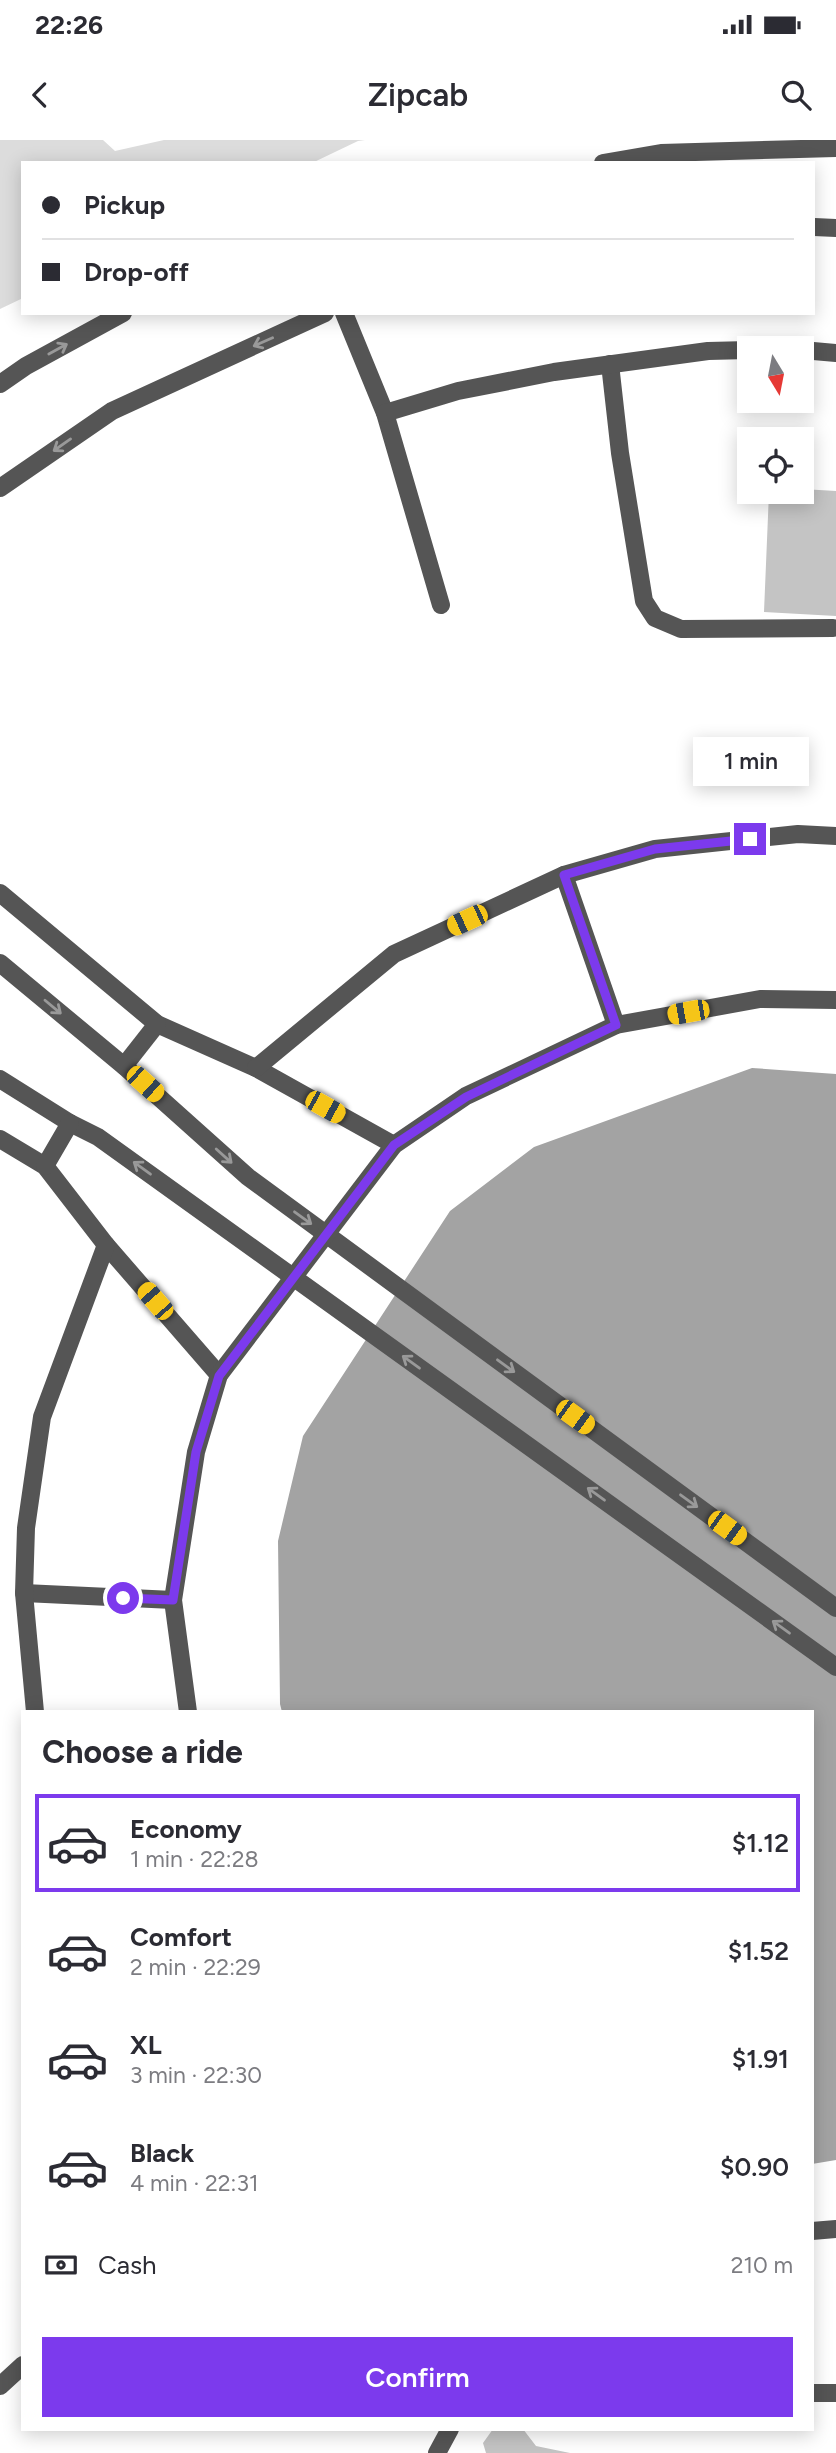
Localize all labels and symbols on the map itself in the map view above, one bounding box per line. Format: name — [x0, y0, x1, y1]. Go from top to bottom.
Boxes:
one-way arrow — [253, 336, 274, 349]
north arrow — [737, 336, 814, 413]
one-way arrow — [47, 342, 68, 355]
one-way arrow — [53, 438, 72, 452]
callout: 1 min — [692, 738, 808, 786]
route end — [734, 823, 766, 855]
car — [444, 902, 491, 938]
car — [666, 998, 711, 1026]
one-way arrow — [43, 999, 61, 1014]
car — [123, 1062, 168, 1106]
car — [302, 1088, 349, 1126]
one-way arrow — [215, 1148, 233, 1164]
one-way arrow — [134, 1161, 152, 1176]
one-way arrow — [293, 1210, 311, 1225]
car — [134, 1278, 177, 1324]
one-way arrow — [402, 1355, 421, 1369]
one-way arrow — [496, 1359, 515, 1374]
car — [552, 1396, 599, 1438]
one-way arrow — [587, 1487, 606, 1501]
one-way arrow — [680, 1493, 699, 1508]
car — [704, 1507, 751, 1549]
route start — [107, 1582, 139, 1614]
one-way arrow — [771, 1620, 790, 1635]

